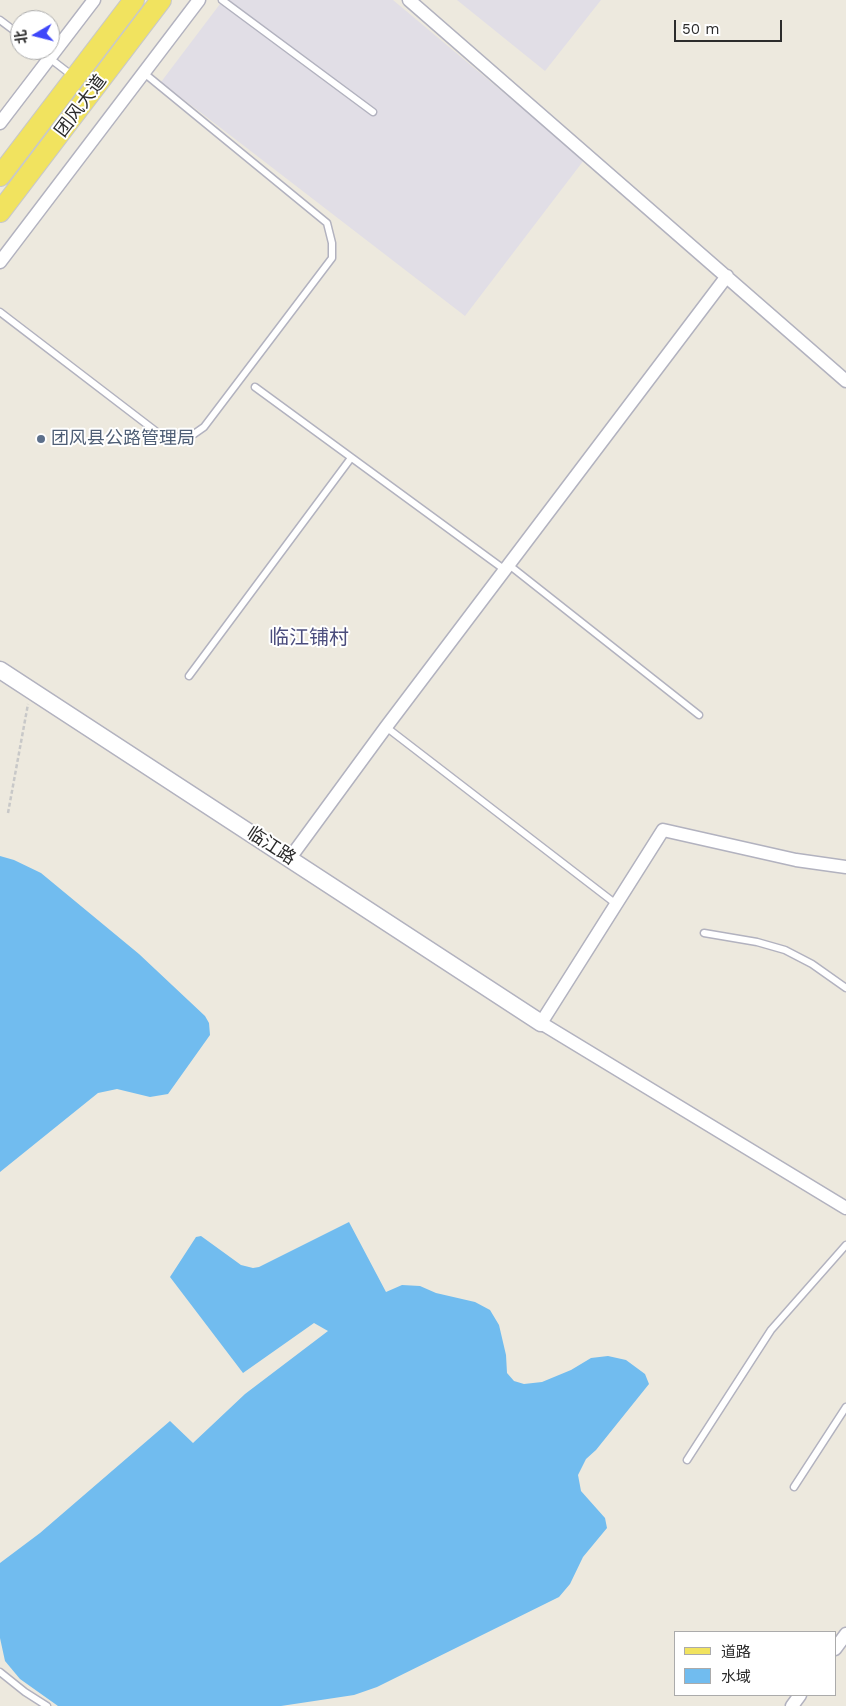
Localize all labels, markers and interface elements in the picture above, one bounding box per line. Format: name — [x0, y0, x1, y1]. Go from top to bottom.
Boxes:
north arrow — [10, 10, 60, 60]
scale bar — [676, 10, 784, 42]
text: 50 m — [682, 20, 719, 38]
text: 北 — [12, 29, 30, 45]
street label: 团风大道 — [51, 71, 111, 141]
place label: 团风县公路管理局 — [51, 428, 195, 450]
marker: 团风县公路管理局 — [35, 433, 47, 445]
district label: 临江铺村 — [269, 626, 349, 650]
street label: 临江路 — [242, 822, 300, 870]
legend — [674, 1631, 836, 1696]
text: 道路 — [721, 1643, 751, 1661]
text: 水域 — [721, 1668, 751, 1686]

